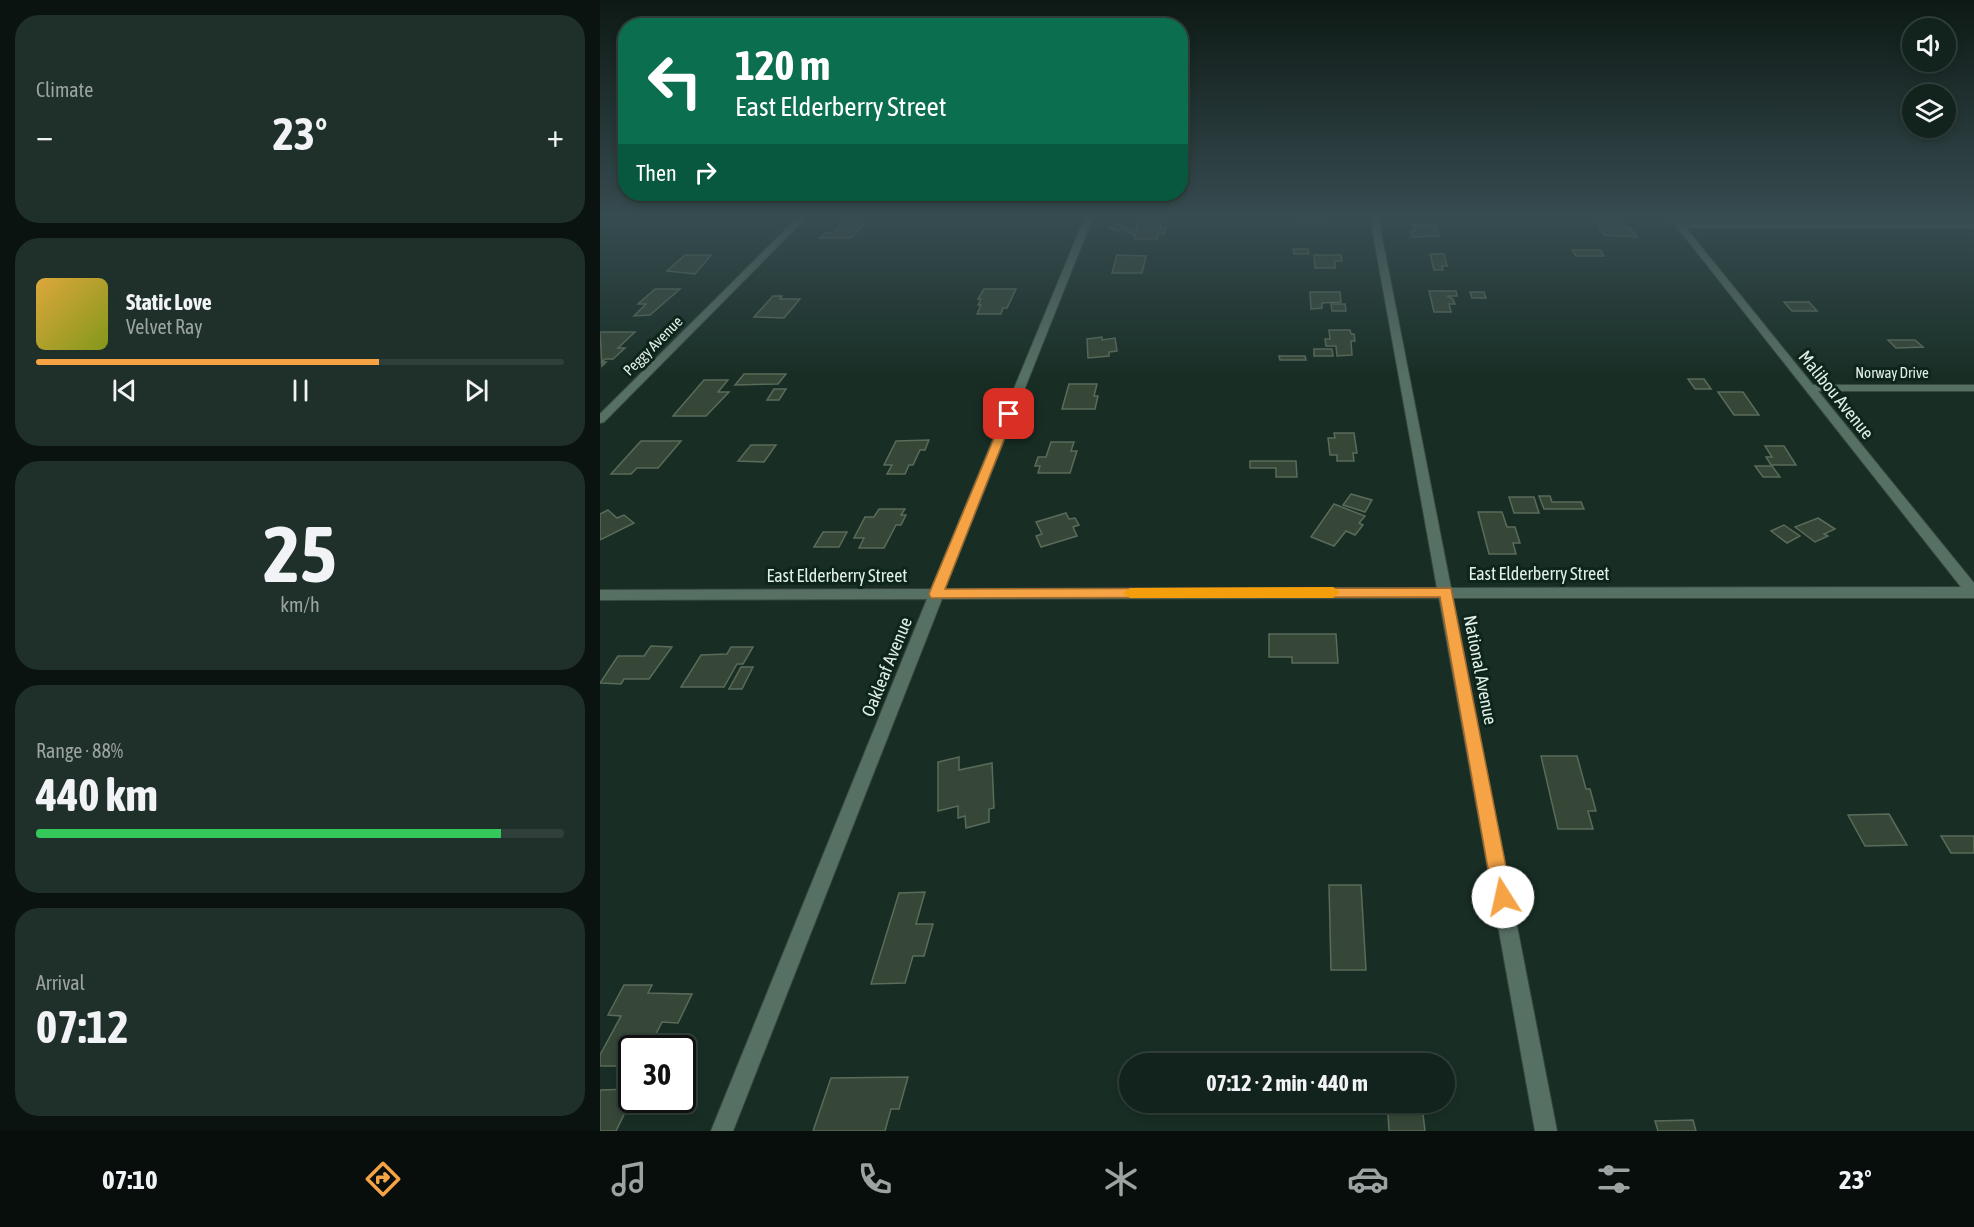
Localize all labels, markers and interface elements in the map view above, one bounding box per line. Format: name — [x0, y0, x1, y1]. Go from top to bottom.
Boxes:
map controls — [1902, 18, 1956, 138]
button: sound — [1902, 18, 1956, 72]
text: 120 m — [735, 41, 830, 89]
icon: left — [636, 42, 714, 120]
text: Climate — [36, 78, 93, 101]
button: layers — [1902, 84, 1956, 138]
text: East Elderberry Street — [735, 91, 947, 122]
text: 23° — [273, 108, 327, 160]
text: − — [36, 116, 53, 154]
text: + — [547, 116, 564, 154]
icon: right — [689, 156, 722, 189]
text: Then — [636, 160, 677, 186]
text: Static Love — [126, 289, 212, 315]
street label: Peggy Avenue — [620, 313, 686, 379]
text: Velvet Ray — [126, 315, 203, 338]
street label: Malibou Avenue — [1794, 346, 1878, 443]
street label: Norway Drive — [1855, 364, 1929, 381]
icon: previous — [108, 374, 141, 407]
icon: pause — [284, 374, 317, 407]
icon: next — [460, 374, 493, 407]
pin — [983, 388, 1034, 439]
icon: arrive — [992, 397, 1025, 430]
text: 25 — [263, 509, 337, 599]
street label: East Elderberry Street — [1468, 563, 1610, 584]
street label: East Elderberry Street — [766, 565, 908, 586]
text: km/h — [280, 593, 320, 616]
street label: National Avenue — [1460, 613, 1501, 726]
street label: Oakleaf Avenue — [857, 614, 916, 720]
text: Range · 88% — [36, 739, 123, 762]
text: 440 km — [36, 769, 158, 821]
position arrow — [1471, 865, 1535, 929]
text: Arrival — [36, 971, 85, 994]
text: 07:12 — [36, 1001, 129, 1053]
speed limit sign: 30 — [618, 1035, 696, 1113]
text: 07:12 · 2 min · 440 m — [1206, 1070, 1368, 1096]
icon: directions — [362, 1158, 404, 1200]
icon: music — [608, 1158, 650, 1200]
icon: phone — [854, 1158, 896, 1200]
icon: climate — [1100, 1158, 1142, 1200]
icon: car — [1347, 1158, 1389, 1200]
icon: filters — [1593, 1158, 1635, 1200]
text: 07:10 — [102, 1164, 158, 1195]
text: 23° — [1839, 1164, 1872, 1195]

